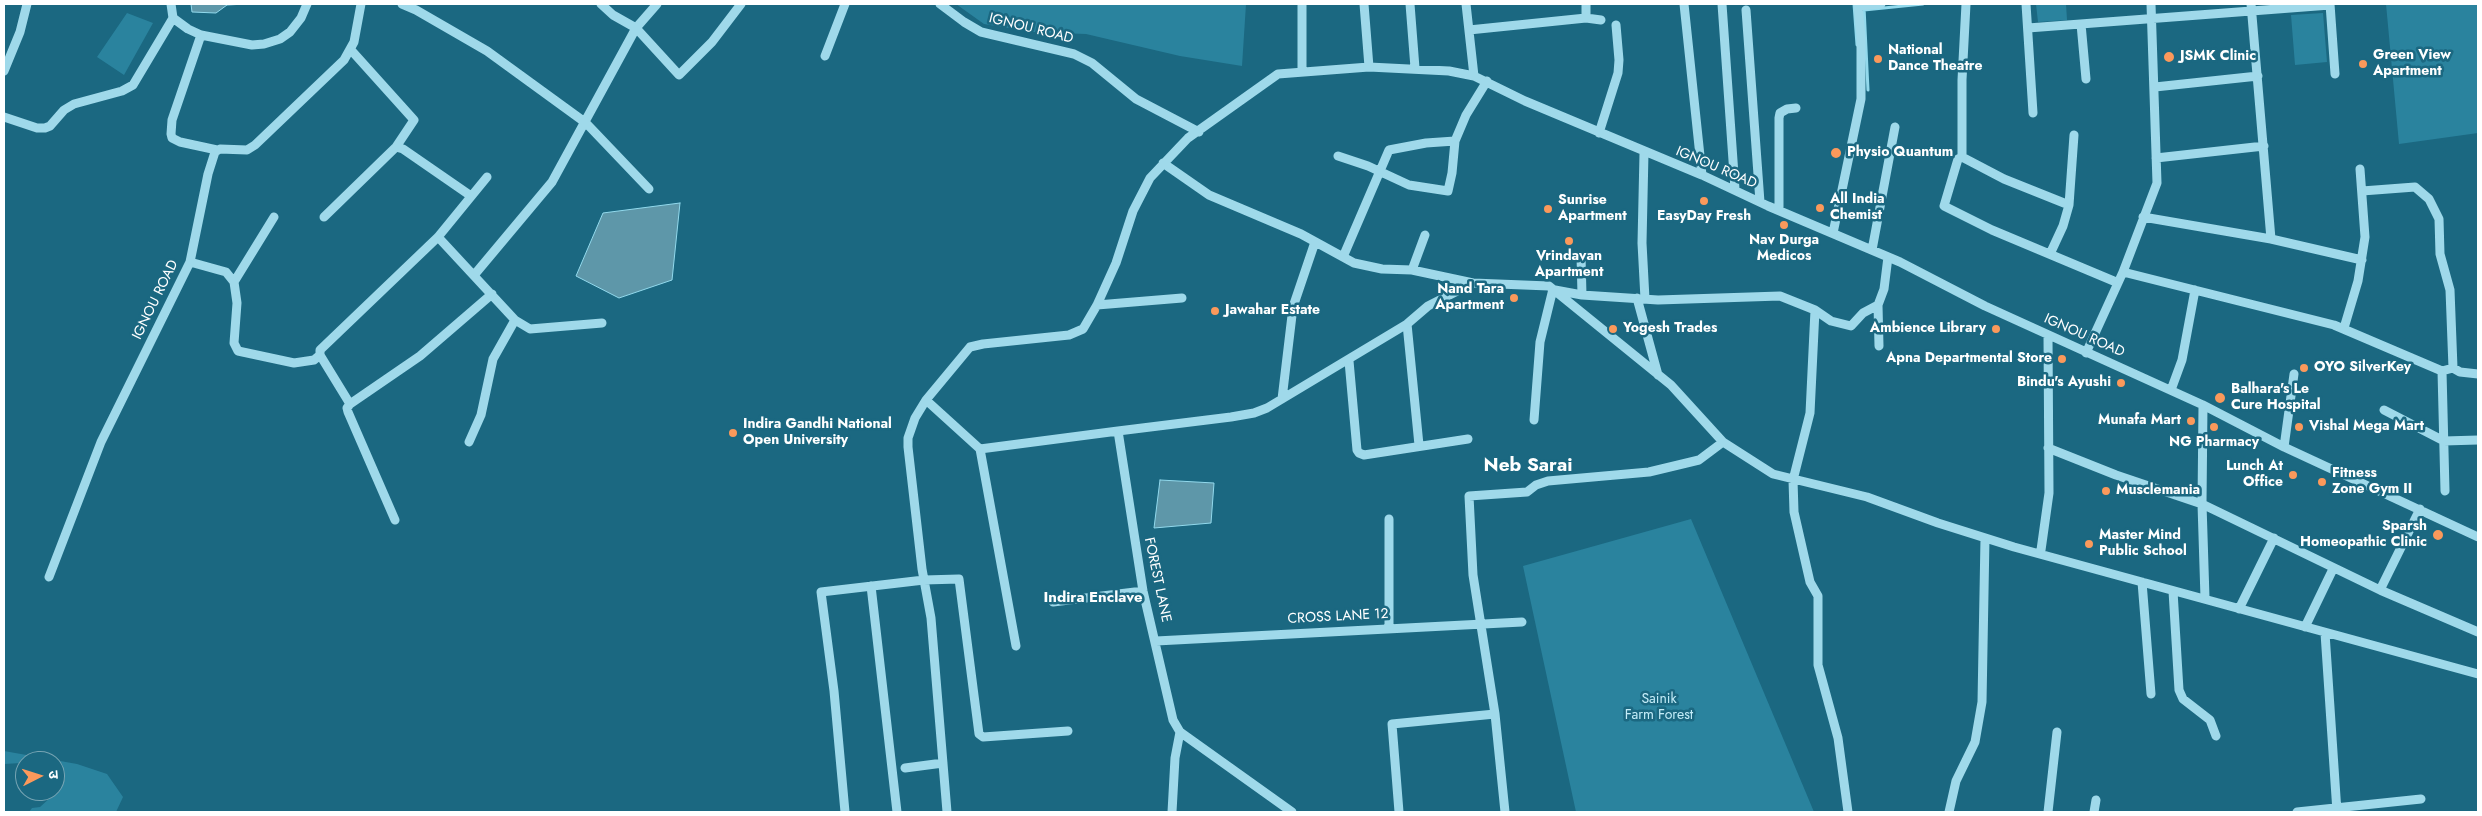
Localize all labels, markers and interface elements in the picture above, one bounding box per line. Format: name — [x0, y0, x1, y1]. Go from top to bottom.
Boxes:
street label: IGNOU ROAD — [987, 10, 1075, 48]
place label: National Dance Theatre — [1888, 43, 1982, 75]
place label: Green View Apartment — [2373, 48, 2451, 80]
place label: JSMK Clinic — [2180, 49, 2256, 65]
marker: JSMK Clinic — [2162, 50, 2176, 64]
marker: National Dance Theatre — [1872, 53, 1884, 65]
marker: Green View Apartment — [2357, 58, 2369, 70]
street label: IGNOU ROAD — [1673, 143, 1759, 193]
place label: Physio Quantum — [1847, 145, 1953, 161]
marker: Physio Quantum — [1829, 146, 1843, 160]
place label: All India Chemist — [1830, 192, 1885, 224]
place label: Sunrise Apartment — [1558, 193, 1627, 226]
marker: EasyDay Fresh — [1698, 195, 1710, 207]
marker: All India Chemist — [1814, 202, 1826, 214]
marker: Sunrise Apartment — [1542, 203, 1554, 215]
place label: EasyDay Fresh — [1657, 209, 1751, 225]
marker: Nav Durga Medicos — [1778, 219, 1790, 231]
place label: Nav Durga Medicos — [1749, 233, 1819, 266]
marker: Vrindavan Apartment — [1563, 235, 1575, 247]
place label: Vrindavan Apartment — [1535, 249, 1603, 282]
street label: IGNOU ROAD — [130, 257, 182, 343]
place label: Nand Tara Apartment — [1435, 282, 1504, 314]
marker: Nand Tara Apartment — [1508, 292, 1520, 304]
place label: Jawahar Estate — [1225, 303, 1320, 319]
marker: Jawahar Estate — [1209, 305, 1221, 317]
street label: IGNOU ROAD — [2041, 311, 2127, 361]
place label: Yogesh Trades — [1623, 321, 1717, 337]
place label: Ambience Library — [1870, 321, 1986, 337]
marker: Yogesh Trades — [1607, 323, 1619, 335]
marker: Ambience Library — [1990, 323, 2002, 335]
place label: Apna Departmental Store — [1886, 351, 2052, 367]
marker: Apna Departmental Store — [2056, 353, 2068, 365]
place label: OYO SilverKey — [2314, 360, 2411, 376]
marker: OYO SilverKey — [2298, 362, 2310, 374]
place label: Bindu's Ayushi — [2017, 375, 2111, 391]
marker: Bindu's Ayushi — [2115, 377, 2127, 389]
place label: Balhara's Le Cure Hospital — [2231, 382, 2321, 414]
marker: Balhara's Le Cure Hospital — [2213, 391, 2227, 405]
place label: Munafa Mart — [2098, 413, 2181, 429]
marker: Munafa Mart — [2185, 415, 2197, 427]
place label: Indira Gandhi National Open University — [743, 417, 892, 450]
place label: Vishal Mega Mart — [2309, 419, 2424, 435]
marker: NG Pharmacy — [2208, 421, 2220, 433]
marker: Vishal Mega Mart — [2293, 421, 2305, 433]
marker: Indira Gandhi National Open University — [727, 427, 739, 439]
place label: NG Pharmacy — [2169, 435, 2259, 451]
district label: Neb Sarai — [1484, 455, 1572, 477]
place label: Lunch At Office — [2226, 459, 2283, 492]
place label: Fitness Zone Gym II — [2332, 466, 2412, 498]
marker: Lunch At Office — [2287, 469, 2299, 481]
marker: Fitness Zone Gym II — [2316, 476, 2328, 488]
place label: Musclemania — [2116, 483, 2200, 499]
marker: Musclemania — [2100, 485, 2112, 497]
place label: Sparsh Homeopathic Clinic — [2300, 519, 2427, 552]
place label: Master Mind Public School — [2099, 528, 2187, 560]
marker: Sparsh Homeopathic Clinic — [2431, 528, 2445, 542]
street label: FOREST LANE — [1140, 536, 1174, 624]
marker: Master Mind Public School — [2083, 538, 2095, 550]
district label: Indira Enclave — [1044, 589, 1142, 607]
street label: CROSS LANE 12 — [1287, 606, 1389, 628]
park label: Sainik Farm Forest — [1625, 692, 1693, 724]
north arrow — [15, 751, 65, 801]
text: उ — [44, 770, 64, 780]

